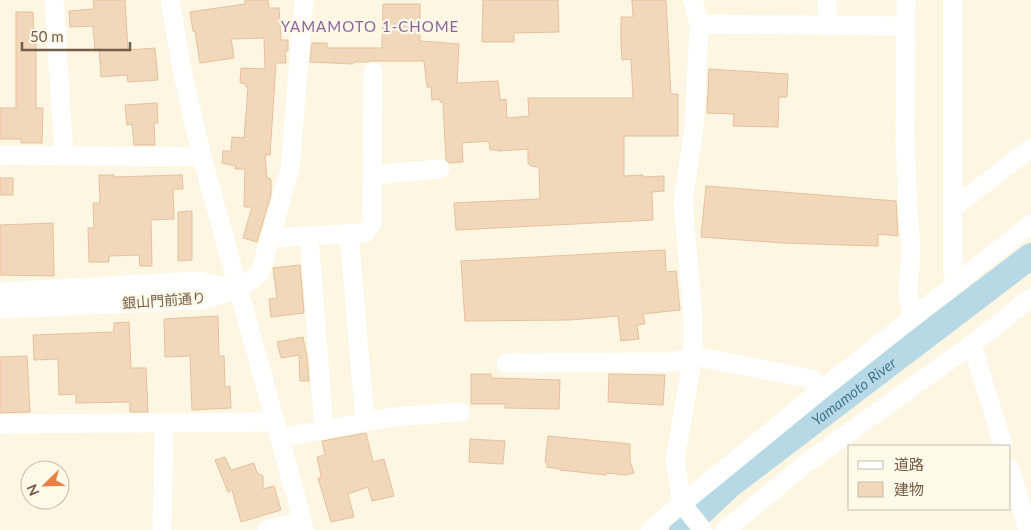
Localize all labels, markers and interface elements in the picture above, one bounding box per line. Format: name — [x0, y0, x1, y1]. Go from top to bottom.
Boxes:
district label: YAMAMOTO 1-CHOME — [281, 17, 459, 35]
scale bar — [22, 20, 130, 52]
text: 50 m — [30, 27, 64, 45]
street label: 銀山門前通り — [122, 289, 206, 311]
water label: Yamamoto River — [808, 353, 900, 429]
legend — [848, 445, 1011, 510]
text: 道路 — [894, 455, 924, 473]
north arrow — [20, 460, 70, 510]
text: 建物 — [894, 480, 924, 498]
text: N — [23, 482, 43, 499]

